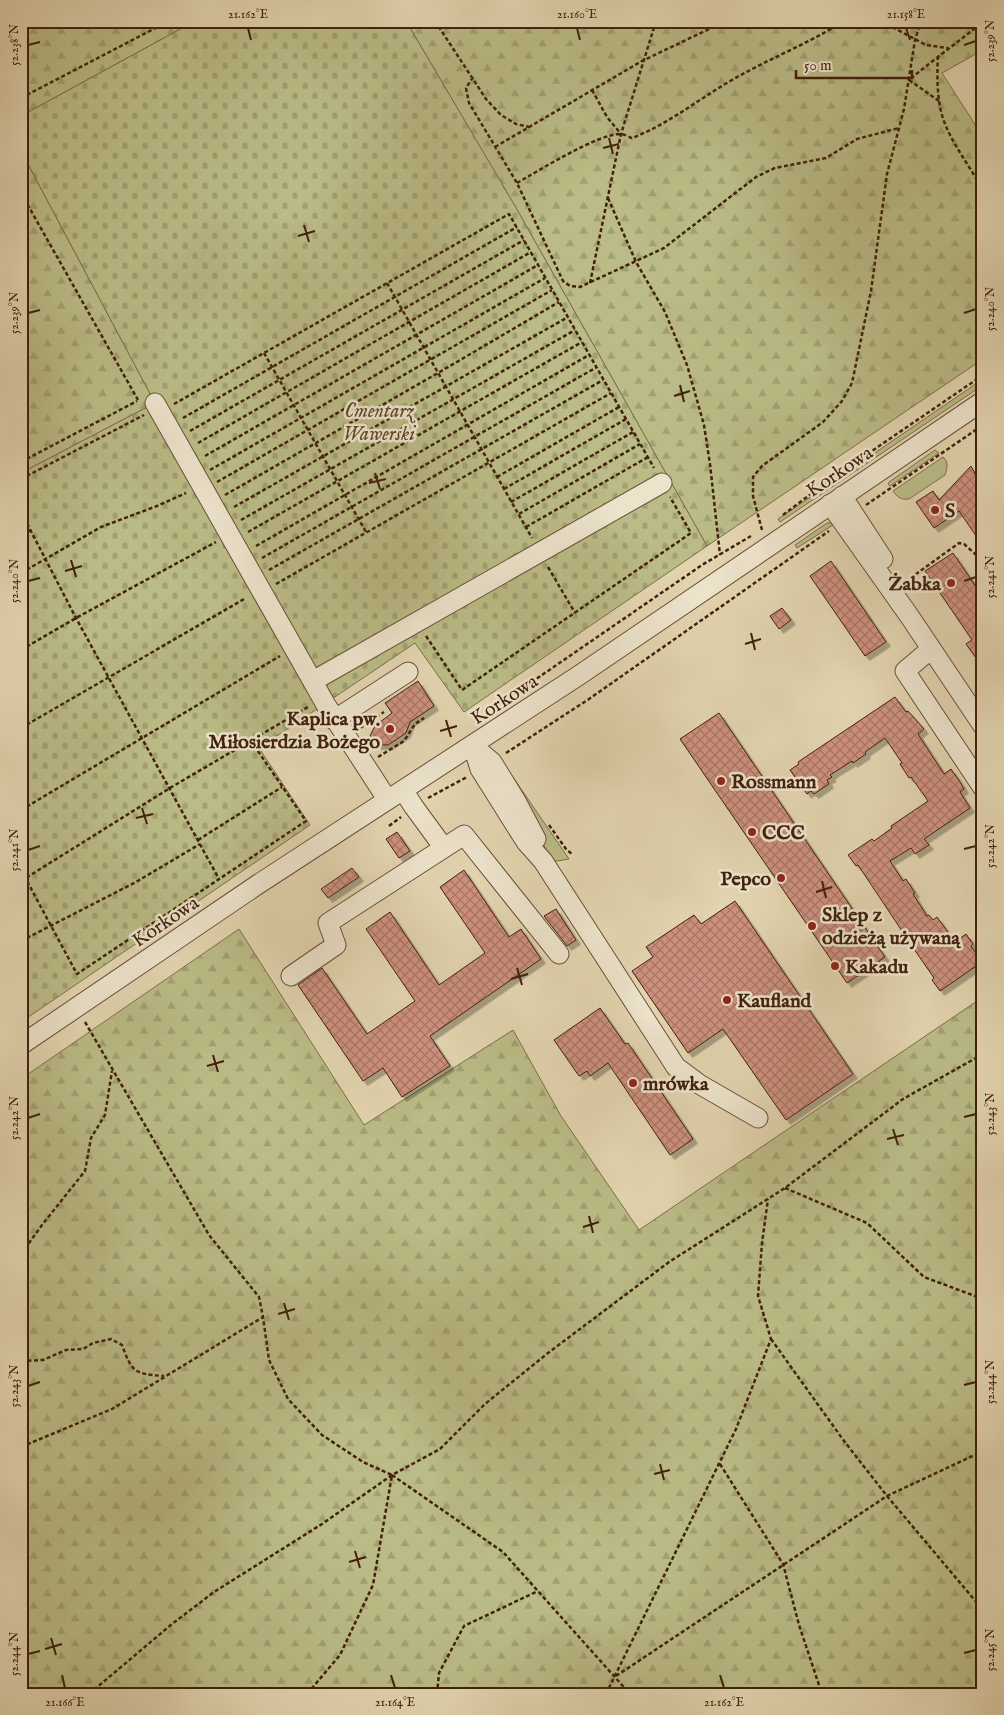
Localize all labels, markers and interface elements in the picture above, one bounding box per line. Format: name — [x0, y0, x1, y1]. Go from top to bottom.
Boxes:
text: 21.162°E — [228, 7, 268, 22]
text: 21.160°E — [557, 7, 597, 22]
text: 21.158°E — [887, 7, 925, 22]
text: 52.239°N — [983, 19, 998, 62]
text: 52.238°N — [7, 24, 22, 66]
scale bar — [796, 48, 913, 80]
text: 50 m — [804, 56, 832, 75]
text: 52.240°N — [983, 286, 998, 331]
text: 52.239°N — [7, 291, 22, 334]
park label: Cmentarz Wawerski — [343, 399, 416, 447]
street label: Korkowa — [802, 441, 878, 504]
place label: S — [945, 499, 955, 524]
marker: S — [929, 504, 941, 516]
text: 52.241°N — [983, 555, 998, 598]
text: 52.240°N — [7, 558, 22, 603]
place label: Żabka — [888, 572, 941, 597]
marker: Żabka — [945, 577, 957, 589]
street label: Korkowa — [466, 669, 543, 731]
place label: Kaplica pw. Miłosierdzia Bożego — [209, 707, 380, 755]
marker: Kaplica pw. Miłosierdzia Bożego — [384, 723, 396, 735]
place label: Rossmann — [731, 770, 817, 795]
marker: Rossmann — [715, 775, 727, 787]
place label: CCC — [762, 821, 805, 846]
text: 52.242°N — [983, 823, 998, 868]
marker: CCC — [746, 826, 758, 838]
text: 52.241°N — [7, 828, 22, 871]
place label: Pepco — [720, 867, 771, 892]
marker: Pepco — [775, 872, 787, 884]
street label: Korkowa — [128, 891, 204, 954]
place label: Sklep z odzieżą używaną — [822, 903, 961, 951]
marker: Sklep z odzieżą używaną — [806, 920, 818, 932]
place label: Kakadu — [845, 955, 909, 980]
marker: Kakadu — [829, 960, 841, 972]
place label: Kaufland — [737, 989, 813, 1014]
marker: Kaufland — [721, 994, 733, 1006]
place label: mrówka — [643, 1072, 709, 1097]
marker: mrówka — [627, 1077, 639, 1089]
text: 52.243°N — [983, 1092, 998, 1135]
text: 52.242°N — [7, 1095, 22, 1140]
text: 52.244°N — [983, 1359, 998, 1404]
text: 52.243°N — [7, 1364, 22, 1407]
text: 52.245°N — [983, 1628, 998, 1671]
text: 52.244°N — [7, 1631, 22, 1676]
text: 21.166°E — [45, 1695, 85, 1710]
text: 21.164°E — [375, 1695, 415, 1710]
text: 21.162°E — [704, 1695, 744, 1710]

